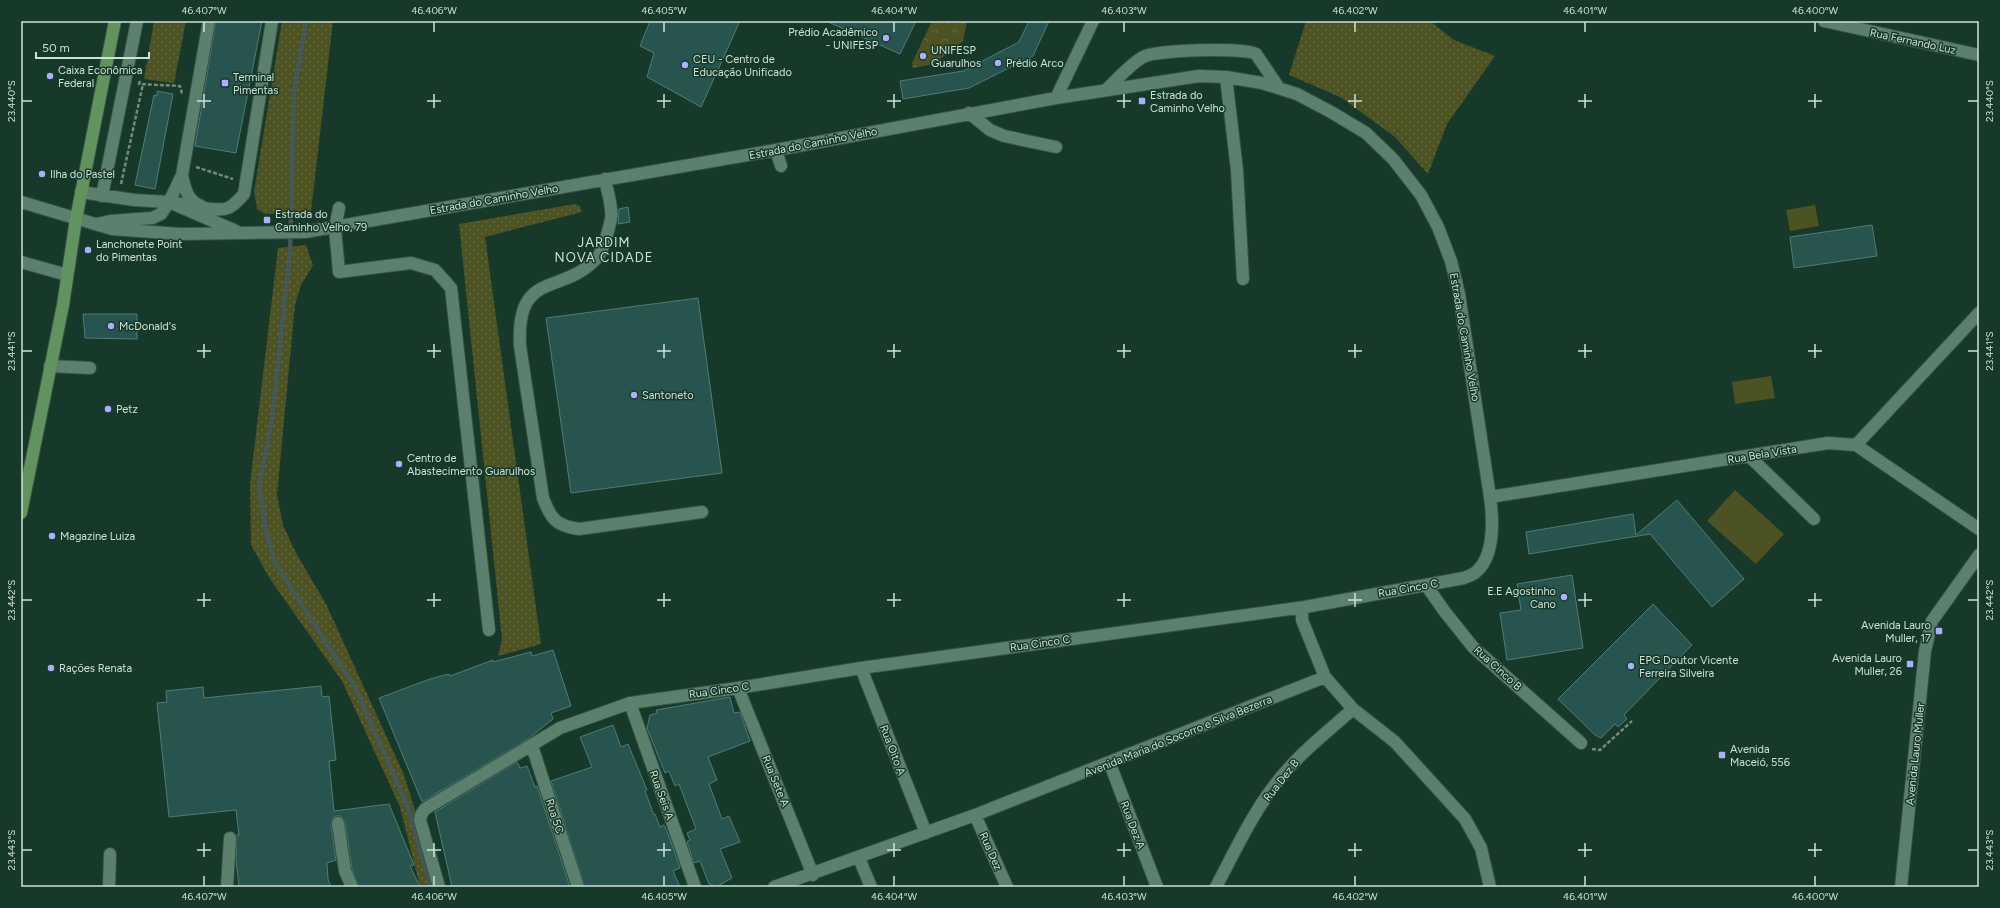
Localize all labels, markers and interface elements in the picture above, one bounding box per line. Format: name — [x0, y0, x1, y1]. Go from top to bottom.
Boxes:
text: 46.407°W — [181, 4, 227, 17]
text: 46.406°W — [411, 4, 457, 17]
text: 46.405°W — [641, 4, 687, 17]
text: 46.404°W — [871, 4, 917, 17]
text: 46.403°W — [1101, 4, 1147, 17]
text: 46.402°W — [1332, 4, 1378, 17]
text: 46.401°W — [1563, 4, 1607, 17]
text: 46.400°W — [1792, 4, 1839, 17]
place label: Prédio Acadêmico - UNIFESP — [788, 26, 879, 52]
street label: Rua Fernando Luz — [1869, 26, 1957, 57]
marker: Prédio Acadêmico - UNIFESP — [881, 33, 891, 43]
scale bar — [36, 34, 149, 60]
text: 50 m — [42, 41, 70, 55]
place label: UNIFESP Guarulhos — [931, 44, 981, 70]
marker: UNIFESP Guarulhos — [918, 51, 928, 61]
place label: CEU - Centro de Educação Unificado — [693, 53, 792, 79]
place label: Prédio Arco — [1006, 57, 1064, 70]
marker: Prédio Arco — [993, 58, 1003, 68]
marker: CEU - Centro de Educação Unificado — [680, 60, 690, 70]
place label: Caixa Econômica Federal — [58, 64, 142, 90]
marker: Caixa Econômica Federal — [45, 71, 55, 81]
place label: Terminal Pimentas — [233, 71, 278, 97]
marker: Terminal Pimentas — [220, 78, 230, 88]
text: 23.440°S — [5, 80, 18, 122]
text: 23.440°S — [1983, 80, 1996, 122]
place label: Estrada do Caminho Velho — [1150, 89, 1225, 115]
marker: Estrada do Caminho Velho — [1137, 96, 1147, 106]
street label: Estrada do Caminho Velho — [748, 125, 878, 162]
place label: Ilha do Pastel — [50, 168, 115, 181]
marker: Ilha do Pastel — [37, 169, 47, 179]
street label: Estrada do Caminho Velho — [429, 182, 559, 217]
place label: Estrada do Caminho Velho, 79 — [275, 208, 367, 234]
marker: Estrada do Caminho Velho, 79 — [262, 215, 272, 225]
district label: JARDIM NOVA CIDADE — [555, 235, 653, 265]
place label: Lanchonete Point do Pimentas — [96, 238, 182, 264]
marker: Lanchonete Point do Pimentas — [83, 245, 93, 255]
street label: Estrada do Caminho Velho — [1447, 272, 1482, 402]
place label: McDonald's — [119, 320, 176, 333]
marker: McDonald's — [106, 321, 116, 331]
text: 23.441°S — [5, 331, 18, 371]
text: 23.441°S — [1983, 331, 1996, 371]
place label: Santoneto — [642, 389, 694, 402]
marker: Santoneto — [629, 390, 639, 400]
place label: Petz — [116, 403, 138, 416]
marker: Petz — [103, 404, 113, 414]
street label: Rua Bela Vista — [1727, 443, 1798, 466]
place label: Centro de Abastecimento Guarulhos — [407, 452, 535, 478]
marker: Centro de Abastecimento Guarulhos — [394, 459, 404, 469]
place label: Magazine Luiza — [60, 530, 135, 543]
marker: Magazine Luiza — [47, 531, 57, 541]
street label: Rua Cinco C — [1377, 577, 1439, 600]
text: 23.442°S — [5, 580, 18, 620]
text: 23.442°S — [1983, 580, 1996, 620]
place label: E.E Agostinho Cano — [1487, 585, 1556, 611]
marker: E.E Agostinho Cano — [1559, 592, 1569, 602]
place label: Avenida Lauro Muller, 17 — [1861, 619, 1931, 645]
marker: Avenida Lauro Muller, 17 — [1934, 626, 1944, 636]
street label: Rua Cinco C — [1009, 633, 1071, 654]
street label: Rua Cinco B — [1471, 644, 1524, 693]
place label: Avenida Lauro Muller, 26 — [1832, 652, 1902, 678]
place label: EPG Doutor Vicente Ferreira Silveira — [1639, 654, 1738, 680]
marker: Avenida Lauro Muller, 26 — [1905, 659, 1915, 669]
marker: EPG Doutor Vicente Ferreira Silveira — [1626, 661, 1636, 671]
place label: Rações Renata — [59, 662, 132, 675]
marker: Rações Renata — [46, 663, 56, 673]
street label: Rua Cinco C — [688, 680, 750, 701]
street label: Avenida Maria do Socorro e Silva Bezerra — [1083, 693, 1274, 780]
street label: Avenida Lauro Muller — [1904, 702, 1927, 806]
street label: Rua Oito A — [877, 723, 908, 778]
place label: Avenida Maceió, 556 — [1730, 743, 1790, 769]
marker: Avenida Maceió, 556 — [1717, 750, 1727, 760]
street label: Rua Sete A — [759, 754, 792, 809]
street label: Rua Dez B — [1261, 756, 1302, 804]
street label: Rua Seis A — [647, 769, 677, 822]
street label: Rua 5C — [543, 797, 566, 835]
street label: Rua Dez A — [1117, 799, 1148, 852]
text: 23.443°S — [5, 830, 18, 870]
street label: Rua Dez — [976, 830, 1005, 872]
text: 23.443°S — [1983, 830, 1996, 870]
text: 46.407°W — [181, 890, 227, 903]
text: 46.406°W — [411, 890, 457, 903]
text: 46.405°W — [641, 890, 687, 903]
text: 46.404°W — [871, 890, 917, 903]
text: 46.403°W — [1101, 890, 1147, 903]
text: 46.402°W — [1332, 890, 1378, 903]
text: 46.401°W — [1563, 890, 1607, 903]
text: 46.400°W — [1792, 890, 1839, 903]

